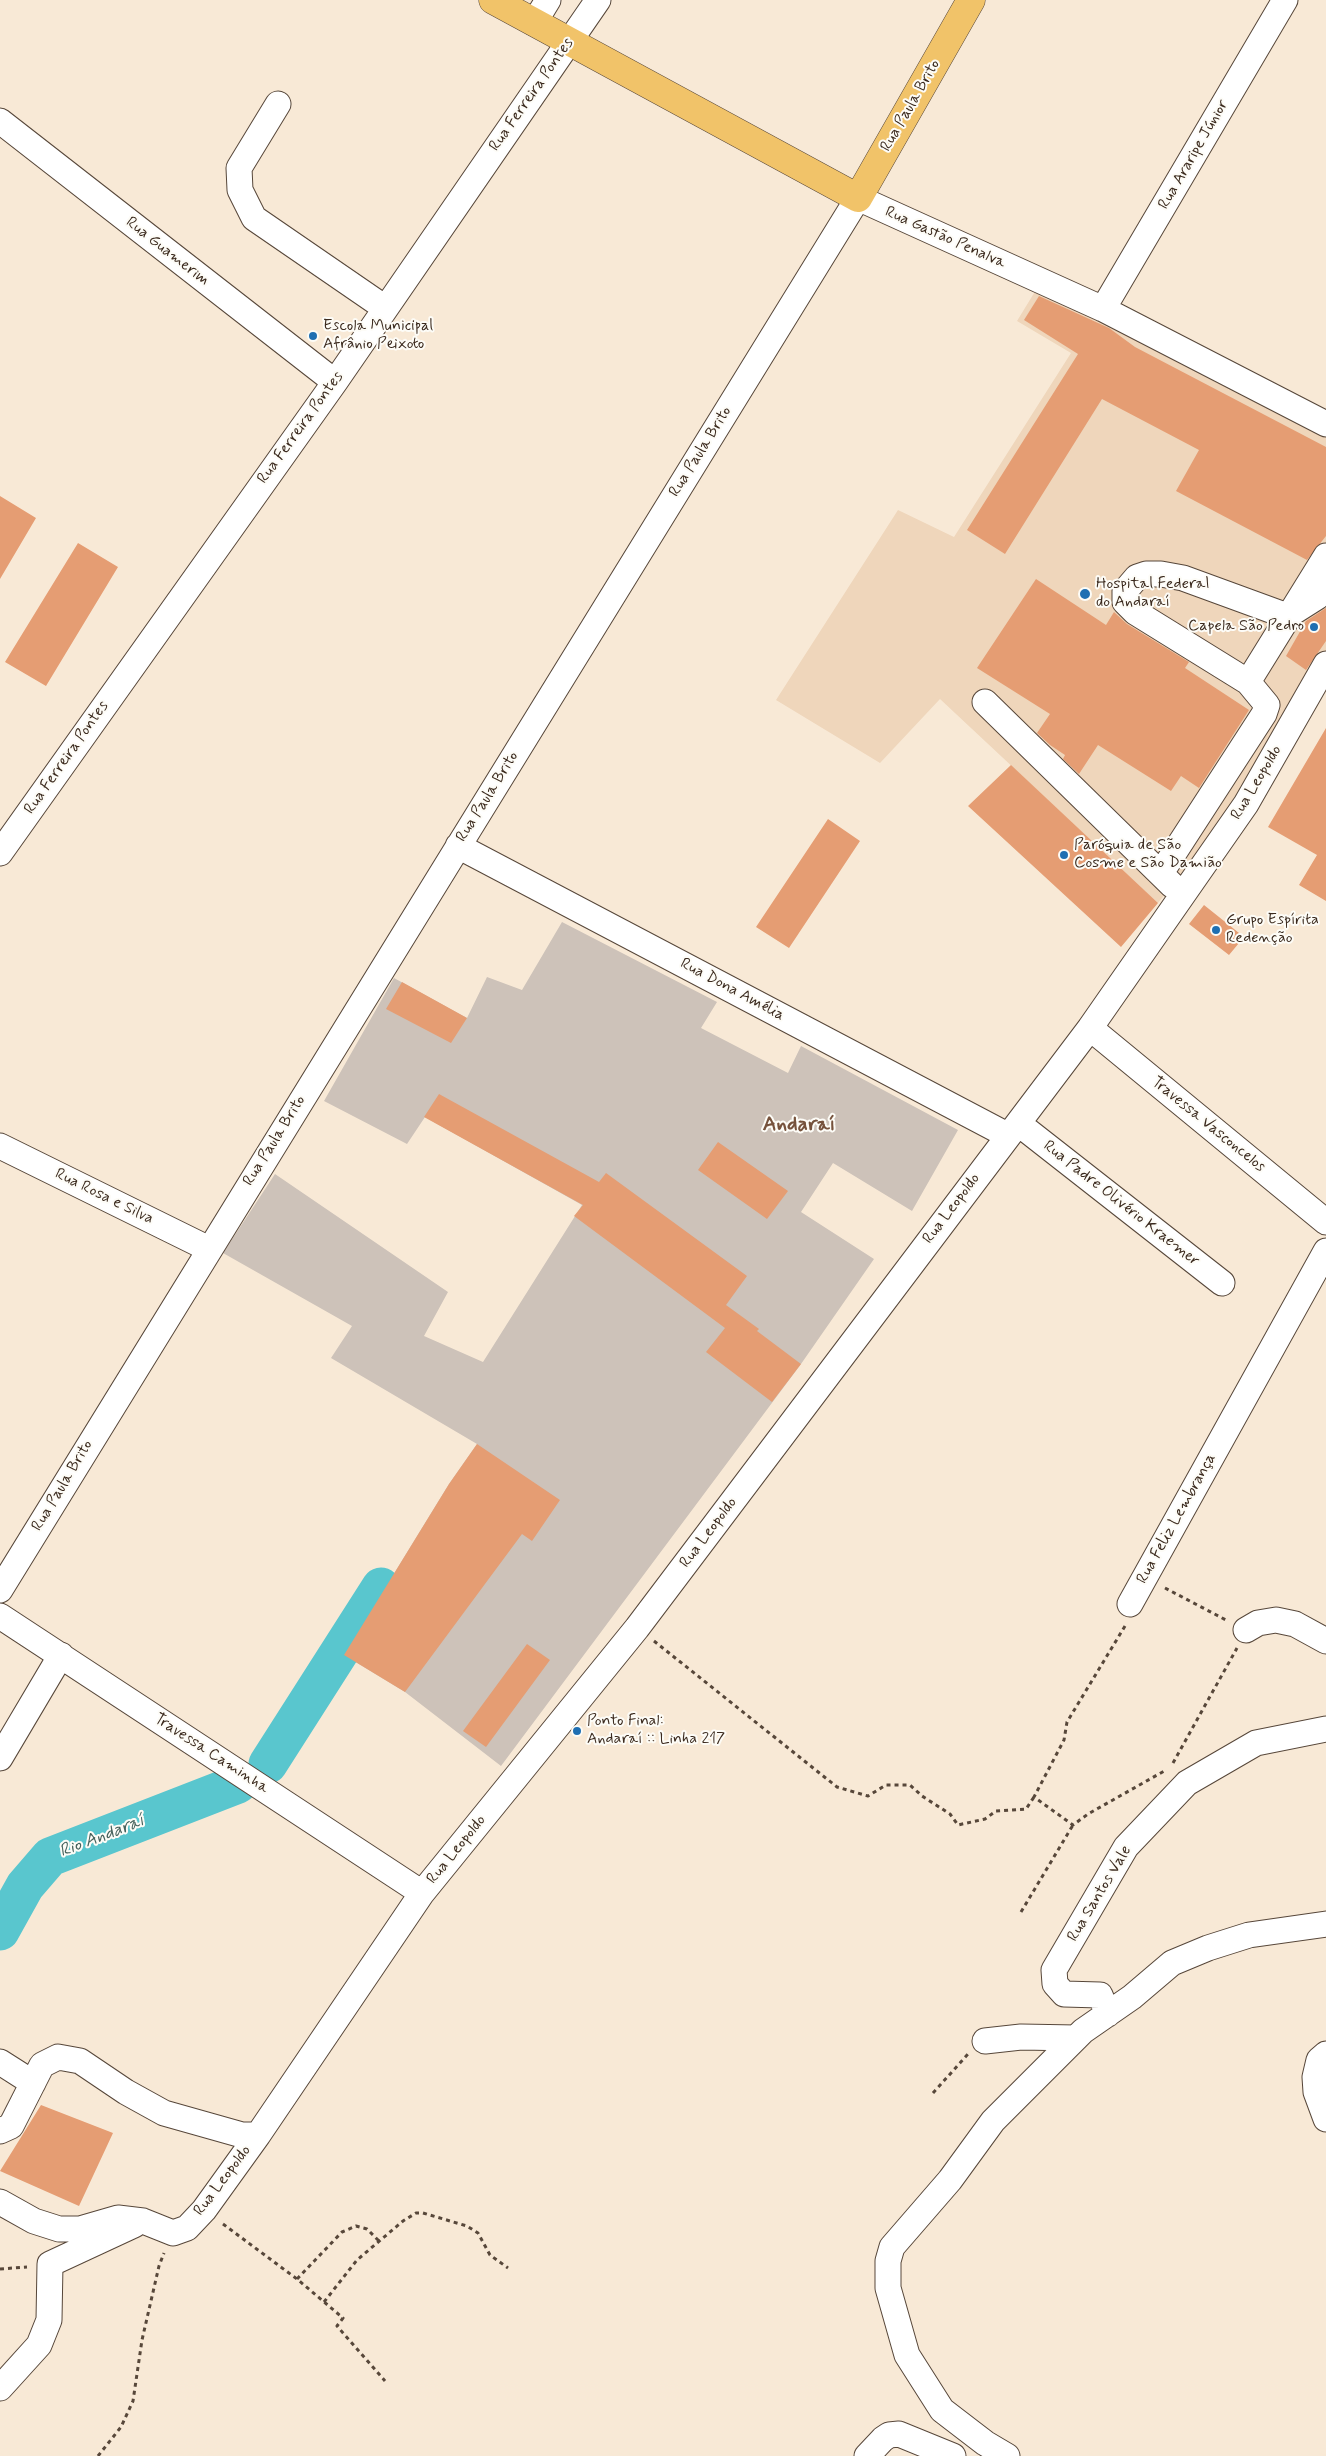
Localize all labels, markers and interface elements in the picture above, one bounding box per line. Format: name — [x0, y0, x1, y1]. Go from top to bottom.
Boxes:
street label: Rua Ferreira Pontes — [486, 35, 578, 155]
street label: Rua Paula Brito — [877, 57, 945, 155]
street label: Rua Araripe Júnior — [1155, 97, 1233, 213]
street label: Rua Gastão Penalva — [882, 203, 1008, 273]
street label: Rua Guamerim — [121, 213, 213, 291]
place label: Escola Municipal Afrânio Peixoto — [323, 317, 433, 355]
marker: Escola Municipal Afrânio Peixoto — [307, 330, 319, 342]
street label: Rua Ferreira Pontes — [254, 368, 348, 488]
street label: Rua Paula Brito — [666, 403, 736, 501]
place label: Hospital Federal do Andaraí — [1096, 575, 1209, 613]
marker: Hospital Federal do Andaraí — [1078, 587, 1092, 601]
place label: Capela São Pedro — [1188, 617, 1304, 637]
marker: Capela São Pedro — [1308, 621, 1320, 633]
street label: Rua Ferreira Pontes — [21, 698, 113, 818]
street label: Rua Leopoldo — [1227, 742, 1287, 824]
street label: Rua Paula Brito — [453, 748, 523, 846]
place label: Paróquia de São Cosme e São Damião — [1074, 836, 1222, 874]
marker: Paróquia de São Cosme e São Damião — [1058, 849, 1070, 861]
place label: Grupo Espírita Redenção — [1226, 911, 1319, 949]
marker: Grupo Espírita Redenção — [1210, 924, 1222, 936]
street label: Rua Dona Amélia — [677, 955, 787, 1025]
street label: Travessa Vasconcelos — [1147, 1073, 1269, 1177]
street label: Rua Paula Brito — [240, 1092, 310, 1190]
district label: Andaraí — [763, 1113, 835, 1139]
street label: Rua Padre Olivério Kraemer — [1039, 1137, 1203, 1271]
street label: Rua Rosa e Silva — [52, 1165, 156, 1229]
street label: Rua Leopoldo — [919, 1170, 985, 1248]
street label: Rua Paula Brito — [28, 1437, 98, 1535]
street label: Rua Feliz Lembrança — [1133, 1451, 1221, 1587]
street label: Rua Leopoldo — [676, 1494, 742, 1572]
street label: Travessa Caminha — [150, 1710, 272, 1798]
place label: Ponto Final: Andaraí :: Linha 217 — [587, 1712, 725, 1750]
marker: Ponto Final: Andaraí :: Linha 217 — [571, 1725, 583, 1737]
water label: Rio Andaraí — [57, 1811, 147, 1863]
street label: Rua Leopoldo — [423, 1812, 491, 1888]
street label: Rua Santos Vale — [1064, 1842, 1136, 1946]
street label: Rua Leopoldo — [190, 2142, 256, 2220]

